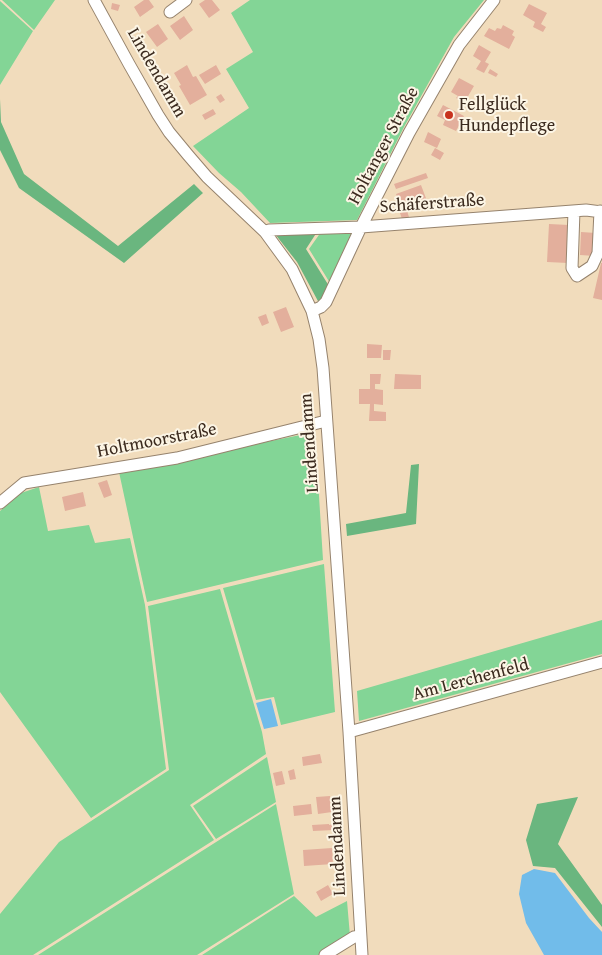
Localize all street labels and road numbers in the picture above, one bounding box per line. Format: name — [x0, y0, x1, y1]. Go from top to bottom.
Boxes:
street label: Lindendamm — [122, 24, 190, 122]
street label: Holtanger Straße — [344, 84, 424, 208]
street label: Schäferstraße — [379, 190, 485, 218]
street label: Lindendamm — [296, 393, 324, 493]
street label: Holtmoorstraße — [95, 419, 219, 463]
street label: Am Lerchenfeld — [411, 654, 531, 706]
street label: Lindendamm — [325, 796, 351, 896]

